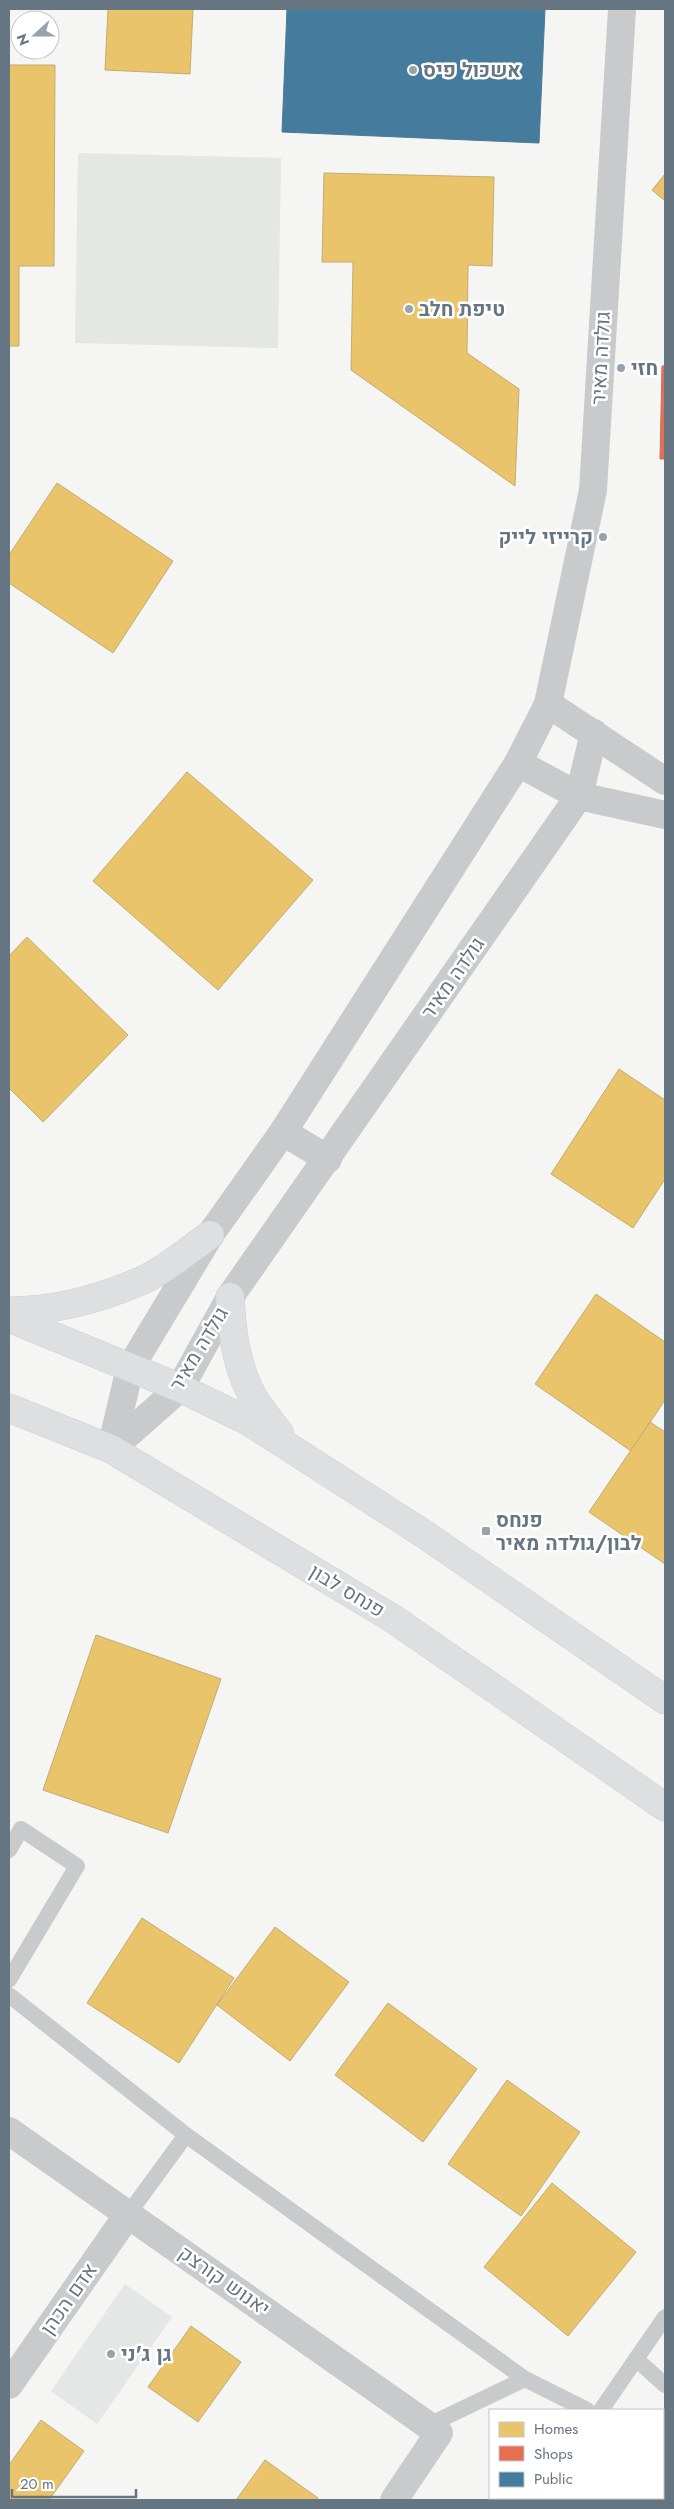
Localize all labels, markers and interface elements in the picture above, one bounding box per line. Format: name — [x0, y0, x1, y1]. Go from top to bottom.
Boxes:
north arrow — [10, 10, 60, 60]
text: N — [12, 31, 34, 48]
place label: אשכול פיס — [423, 56, 521, 85]
marker: אשכול פיס — [407, 64, 419, 76]
place label: טיפת חלב — [419, 295, 505, 324]
marker: טיפת חלב — [403, 303, 415, 315]
street label: גולדה מאיר — [584, 311, 618, 405]
place label: חזי — [631, 354, 658, 383]
marker: חזי — [615, 362, 627, 374]
place label: קרייזי לייק — [499, 523, 593, 552]
marker: קרייזי לייק — [597, 531, 609, 543]
street label: גולדה מאיר — [414, 931, 492, 1025]
street label: גולדה מאיר — [163, 1301, 235, 1397]
place label: פנחס לבון/גולדה מאיר — [496, 1506, 642, 1558]
marker: פנחס לבון/גולדה מאיר — [480, 1525, 492, 1537]
street label: פנחס לבון — [304, 1557, 390, 1625]
street label: יאנוש קורצק — [173, 2239, 275, 2323]
street label: אדם הכהן — [34, 2257, 104, 2341]
place label: גן ג'ני — [121, 2340, 172, 2369]
marker: גן ג'ני — [105, 2348, 117, 2360]
legend — [489, 2409, 664, 2499]
text: Homes — [534, 2418, 578, 2440]
text: Shops — [534, 2443, 573, 2465]
scale bar — [12, 2466, 136, 2498]
text: Public — [534, 2468, 573, 2490]
text: 20 m — [20, 2473, 54, 2495]

